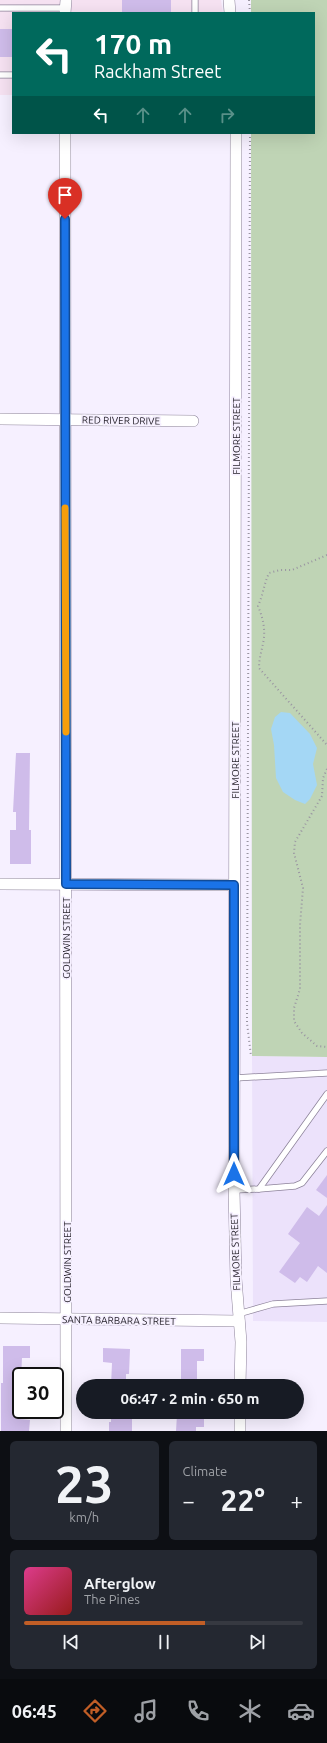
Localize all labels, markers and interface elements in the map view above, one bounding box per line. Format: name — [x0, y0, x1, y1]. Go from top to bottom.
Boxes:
icon: left — [28, 28, 80, 80]
text: 170 m — [94, 28, 172, 59]
text: Rackham Street — [94, 61, 221, 81]
icon: left — [90, 104, 112, 126]
icon: ahead — [132, 104, 154, 126]
icon: ahead — [174, 104, 196, 126]
icon: right — [216, 104, 238, 126]
pin — [48, 178, 82, 219]
icon: arrive — [54, 184, 76, 206]
street label: FILMORE STREET — [231, 397, 242, 475]
street label: RED RIVER DRIVE — [82, 414, 161, 427]
street label: FILMORE STREET — [230, 721, 241, 799]
street label: GOLDWIN STREET — [61, 897, 72, 979]
position arrow — [213, 1153, 255, 1195]
street label: FILMORE STREET — [229, 1213, 242, 1291]
street label: GOLDWIN STREET — [62, 1221, 73, 1303]
street label: SANTA BARBARA STREET — [62, 1314, 176, 1327]
speed limit sign: 30 — [12, 1367, 64, 1419]
text: 06:47 · 2 min · 650 m — [121, 1390, 259, 1407]
text: 23 — [55, 1455, 114, 1513]
text: Climate — [183, 1464, 227, 1478]
text: 22° — [221, 1483, 265, 1517]
text: − — [183, 1488, 195, 1513]
text: + — [291, 1488, 303, 1513]
text: km/h — [69, 1510, 99, 1524]
text: Afterglow — [84, 1575, 156, 1592]
text: The Pines — [84, 1592, 140, 1606]
icon: previous — [60, 1631, 82, 1653]
icon: pause — [153, 1631, 175, 1653]
icon: next — [246, 1631, 268, 1653]
icon: directions — [81, 1697, 109, 1725]
icon: music — [132, 1697, 160, 1725]
icon: phone — [184, 1697, 212, 1725]
icon: climate — [236, 1697, 264, 1725]
icon: car — [287, 1697, 315, 1725]
text: 06:45 — [12, 1701, 57, 1721]

